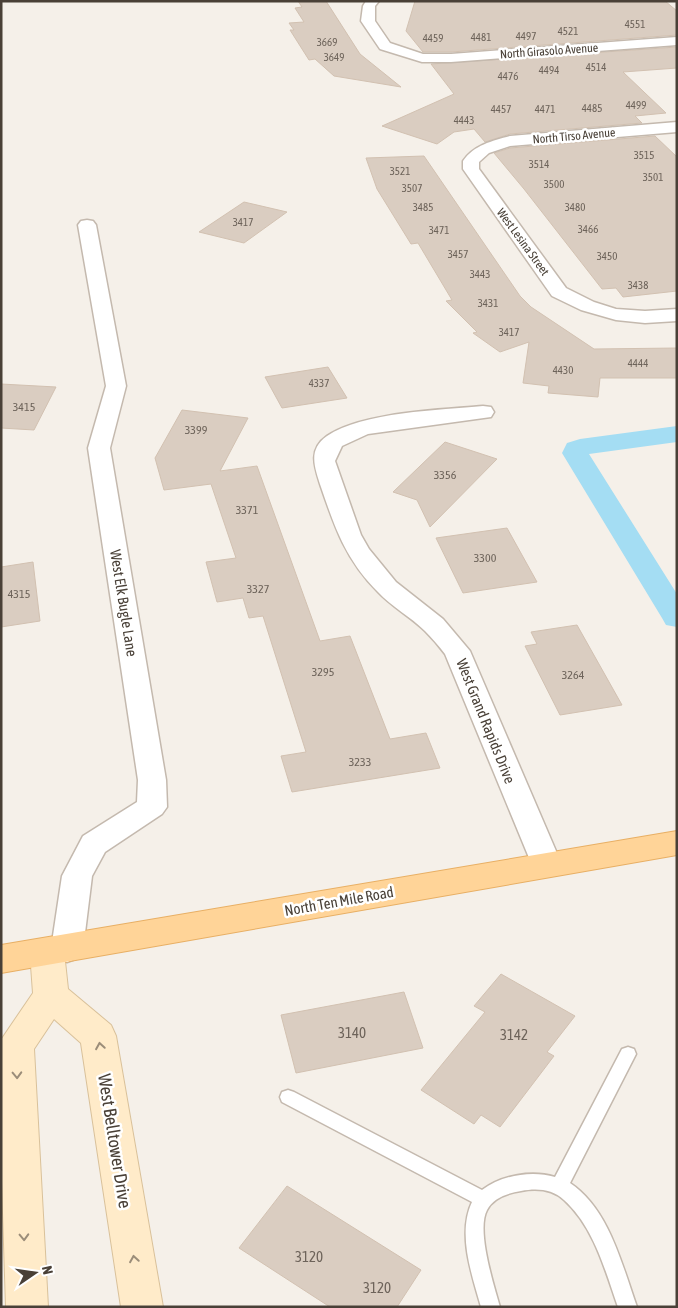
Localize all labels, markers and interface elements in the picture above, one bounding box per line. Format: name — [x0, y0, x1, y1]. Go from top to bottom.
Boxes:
house number: 4551 — [625, 18, 645, 30]
house number: 4521 — [558, 25, 578, 37]
house number: 4497 — [516, 30, 536, 42]
house number: 4481 — [471, 31, 491, 43]
house number: 4459 — [423, 32, 443, 44]
house number: 3669 — [317, 36, 337, 48]
street label: North Girasolo Avenue — [499, 41, 599, 61]
house number: 3649 — [324, 51, 344, 63]
house number: 4514 — [586, 61, 606, 73]
house number: 4494 — [539, 64, 559, 76]
house number: 4476 — [498, 70, 518, 82]
house number: 4499 — [626, 99, 646, 111]
house number: 4485 — [582, 102, 602, 114]
house number: 4457 — [491, 103, 511, 115]
house number: 4471 — [535, 103, 555, 115]
house number: 4443 — [454, 114, 474, 126]
street label: North Tirso Avenue — [532, 125, 616, 147]
house number: 3515 — [634, 149, 654, 161]
house number: 3514 — [529, 158, 549, 170]
house number: 3521 — [390, 165, 410, 177]
house number: 3501 — [643, 171, 663, 183]
house number: 3500 — [544, 178, 564, 190]
house number: 3507 — [402, 182, 422, 194]
house number: 3485 — [413, 201, 433, 213]
house number: 3480 — [565, 201, 585, 213]
street label: West Lesina Street — [494, 206, 552, 279]
house number: 3417 — [233, 216, 253, 228]
house number: 3466 — [578, 223, 598, 235]
house number: 3471 — [429, 224, 449, 236]
house number: 3457 — [448, 248, 468, 260]
house number: 3450 — [597, 250, 617, 262]
house number: 3443 — [470, 268, 490, 280]
house number: 3438 — [628, 279, 648, 291]
house number: 3431 — [478, 297, 498, 309]
house number: 3417 — [499, 326, 519, 338]
house number: 4444 — [628, 357, 648, 369]
house number: 4430 — [553, 364, 573, 376]
house number: 4337 — [309, 377, 329, 389]
house number: 3415 — [13, 400, 35, 414]
house number: 3399 — [185, 423, 208, 437]
house number: 3356 — [434, 468, 457, 482]
house number: 3371 — [236, 503, 259, 517]
street label: West Elk Bugle Lane — [107, 548, 141, 658]
house number: 3300 — [474, 551, 497, 565]
house number: 3327 — [247, 582, 270, 596]
house number: 4315 — [8, 587, 30, 601]
street label: West Grand Rapids Drive — [453, 656, 519, 786]
house number: 3295 — [312, 665, 334, 679]
house number: 3264 — [562, 668, 585, 682]
house number: 3233 — [349, 755, 371, 769]
street label: North Ten Mile Road — [283, 883, 395, 919]
house number: 3140 — [338, 1024, 366, 1041]
house number: 3142 — [500, 1026, 528, 1043]
one-way arrow — [95, 1042, 105, 1051]
one-way arrow — [12, 1071, 23, 1079]
street label: West Belltower Drive — [94, 1072, 136, 1210]
one-way arrow — [19, 1234, 29, 1241]
north arrow — [10, 1248, 60, 1298]
house number: 3120 — [295, 1248, 323, 1265]
one-way arrow — [129, 1254, 140, 1262]
text: N — [39, 1264, 56, 1276]
house number: 3120 — [363, 1279, 391, 1296]

